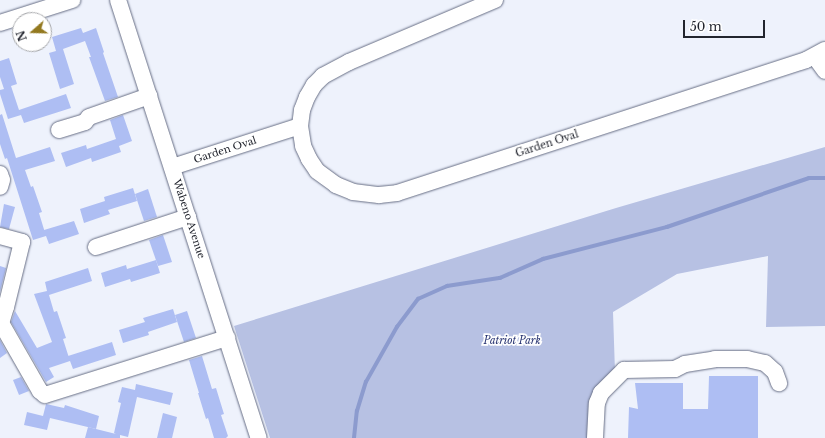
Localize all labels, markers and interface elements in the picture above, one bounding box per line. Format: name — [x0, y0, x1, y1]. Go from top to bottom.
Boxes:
north arrow — [12, 12, 52, 52]
scale bar — [685, 12, 767, 38]
text: 50 m — [690, 19, 722, 34]
text: N — [13, 29, 30, 43]
street label: Garden Oval — [514, 128, 580, 160]
street label: Garden Oval — [192, 134, 258, 166]
street label: Wabeno Avenue — [170, 178, 208, 260]
park label: Patriot Park — [483, 335, 541, 347]

